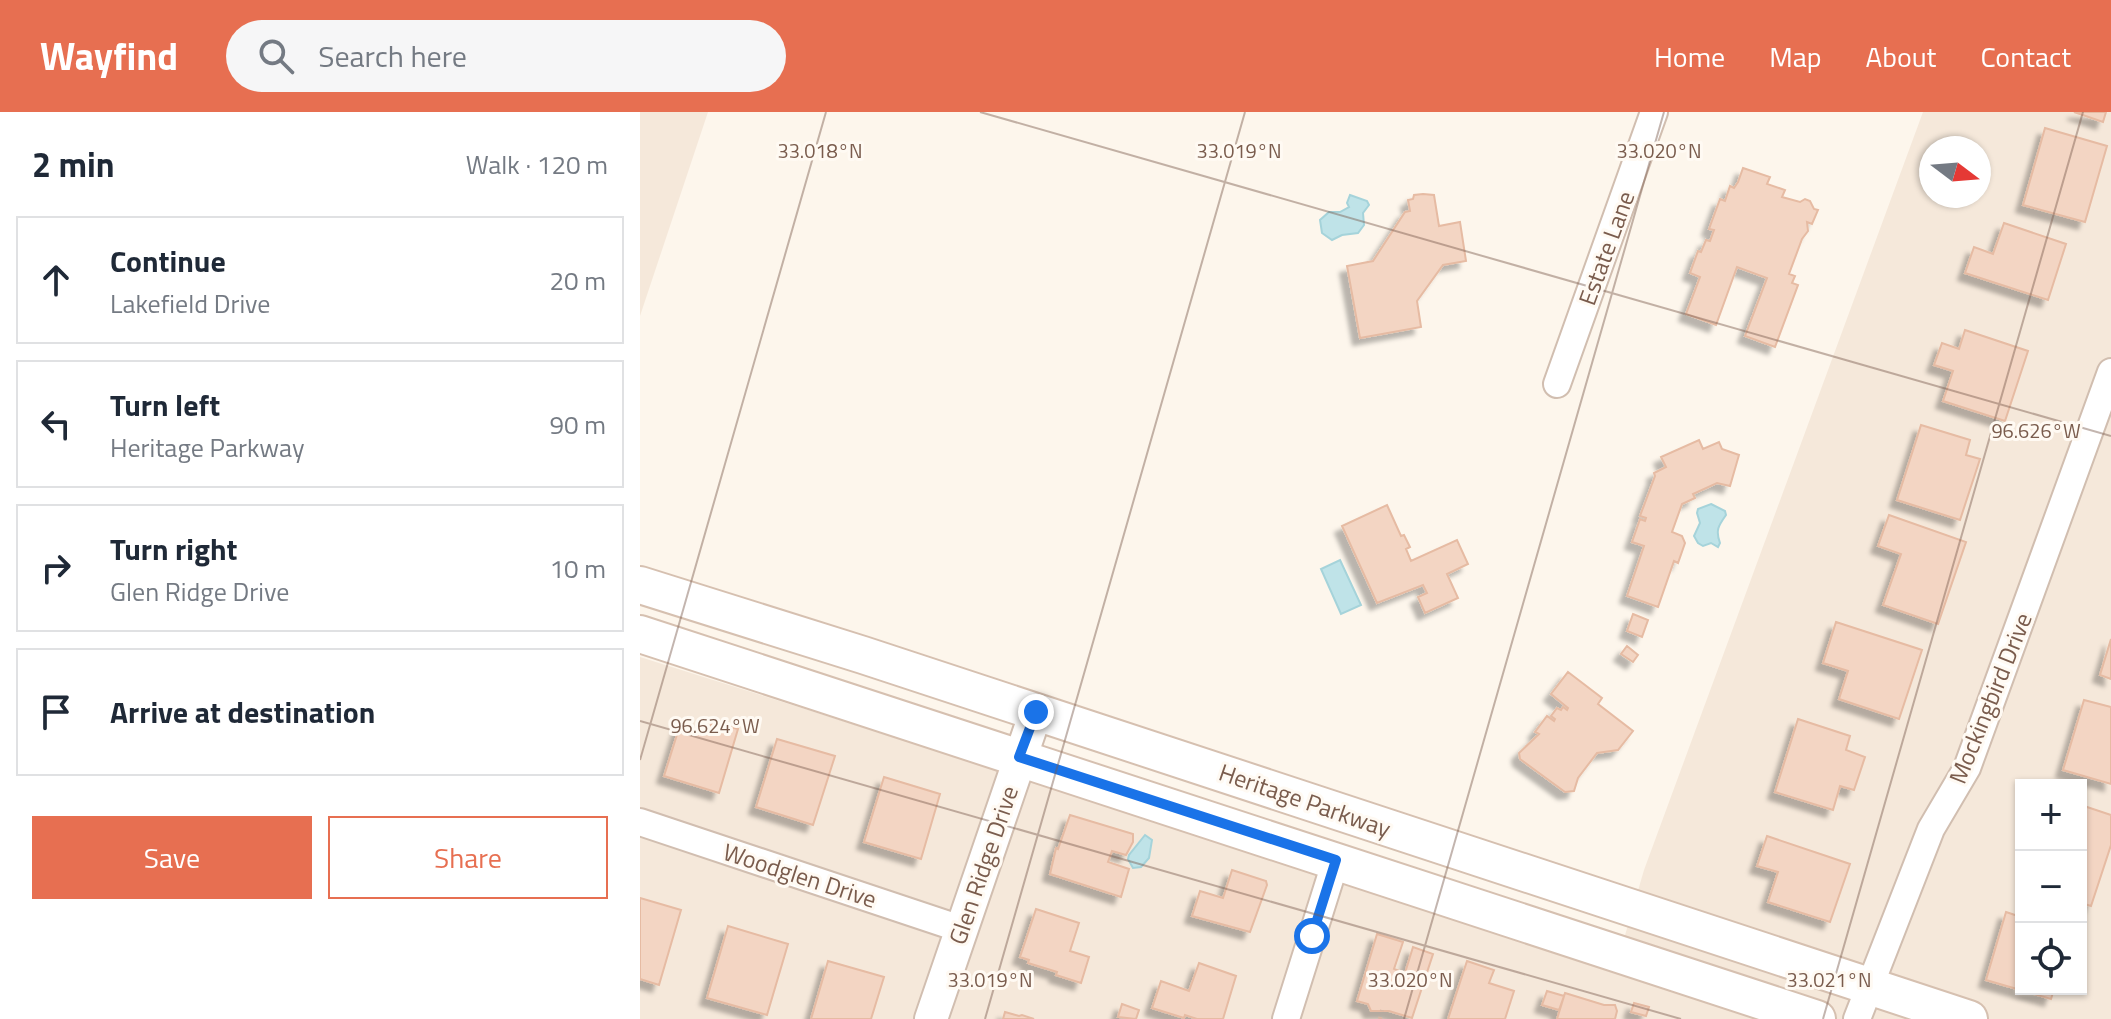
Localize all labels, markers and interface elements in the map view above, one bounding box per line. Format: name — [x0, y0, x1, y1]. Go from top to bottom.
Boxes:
search box — [226, 20, 786, 92]
text: Wayfind — [40, 27, 178, 85]
text: Search here — [318, 33, 467, 79]
icon: search — [254, 34, 298, 78]
text: Home — [1654, 35, 1725, 78]
text: Map — [1769, 35, 1822, 78]
text: About — [1866, 35, 1936, 78]
text: Contact — [1980, 35, 2071, 78]
text: 33.018°N — [777, 135, 863, 166]
text: 33.019°N — [1196, 135, 1282, 166]
text: 33.020°N — [1616, 135, 1702, 166]
north arrow — [1919, 136, 1991, 208]
text: 2 min — [32, 138, 115, 190]
text: Walk · 120 m — [466, 145, 608, 184]
street label: Estate Lane — [1569, 186, 1643, 310]
text: Continue — [110, 238, 226, 284]
icon: ahead — [34, 258, 78, 302]
text: 20 m — [549, 261, 606, 300]
text: Lakefield Drive — [110, 284, 271, 323]
text: Turn left — [110, 382, 220, 428]
icon: left — [34, 402, 78, 446]
text: 90 m — [549, 405, 606, 444]
text: 96.626°W — [1991, 415, 2081, 446]
text: Heritage Parkway — [110, 428, 305, 467]
text: Turn right — [110, 526, 238, 572]
icon: right — [34, 546, 78, 590]
text: 10 m — [549, 549, 606, 588]
text: Glen Ridge Drive — [110, 572, 289, 611]
street label: Mockingbird Drive — [1939, 607, 2041, 789]
text: Arrive at destination — [110, 689, 375, 735]
icon: arrive — [34, 690, 78, 734]
route end — [1018, 694, 1054, 730]
text: 96.624°W — [670, 710, 760, 741]
street label: Heritage Parkway — [1214, 754, 1396, 846]
map controls — [2015, 779, 2087, 995]
button: + — [2015, 779, 2087, 851]
street label: Glen Ridge Drive — [939, 781, 1027, 949]
button: Save — [32, 816, 312, 899]
button: Share — [328, 816, 608, 899]
street label: Woodglen Drive — [719, 833, 881, 917]
button: − — [2015, 851, 2087, 923]
route start — [1294, 918, 1330, 954]
button: locate — [2015, 923, 2087, 995]
text: 33.019°N — [947, 964, 1033, 995]
text: 33.020°N — [1367, 964, 1453, 995]
text: 33.021°N — [1786, 964, 1872, 995]

